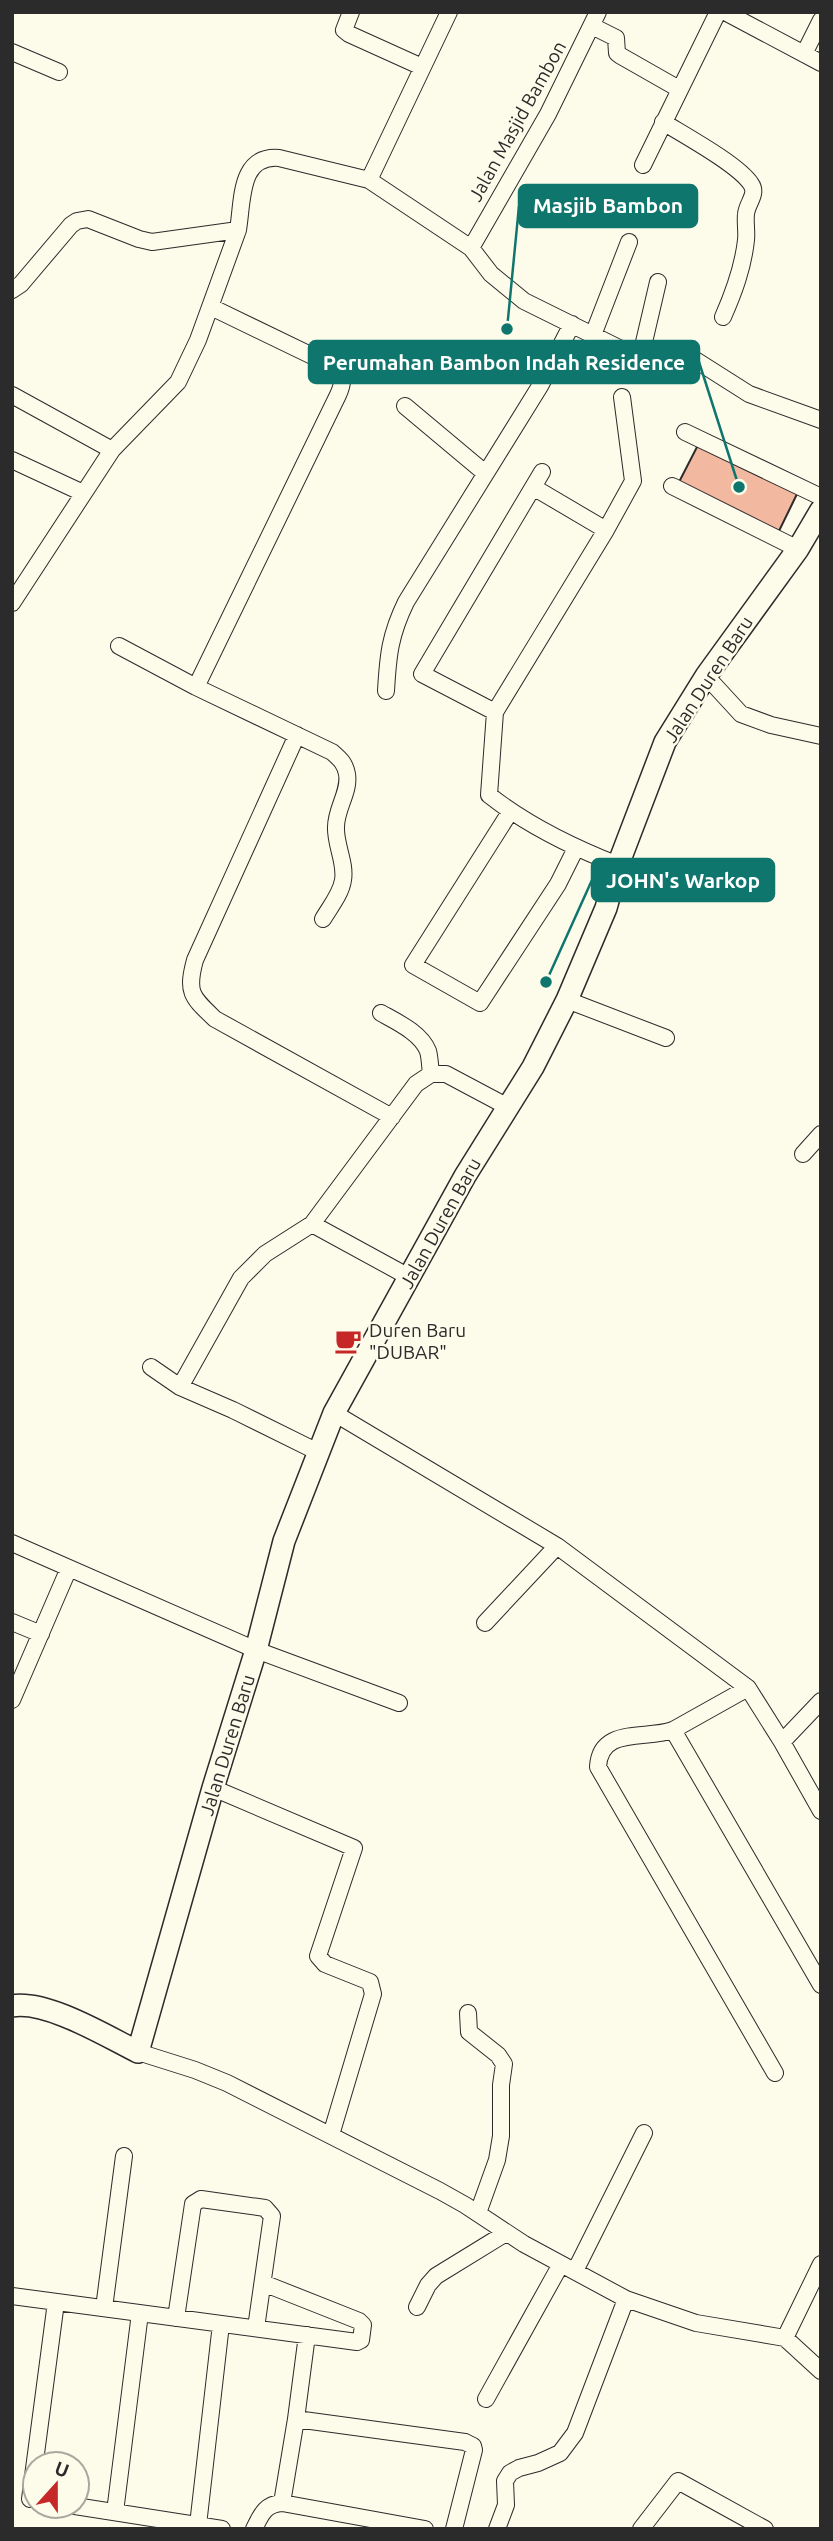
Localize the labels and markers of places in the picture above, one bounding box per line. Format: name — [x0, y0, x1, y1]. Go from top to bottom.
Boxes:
callout: Masjib Bambon — [519, 185, 697, 227]
callout: Perumahan Bambon Indah Residence — [309, 341, 699, 383]
callout: JOHN's Warkop — [592, 859, 774, 901]
place label: Duren Baru "DUBAR" — [369, 1319, 466, 1363]
cafe icon: Duren Baru "DUBAR" — [333, 1326, 363, 1356]

